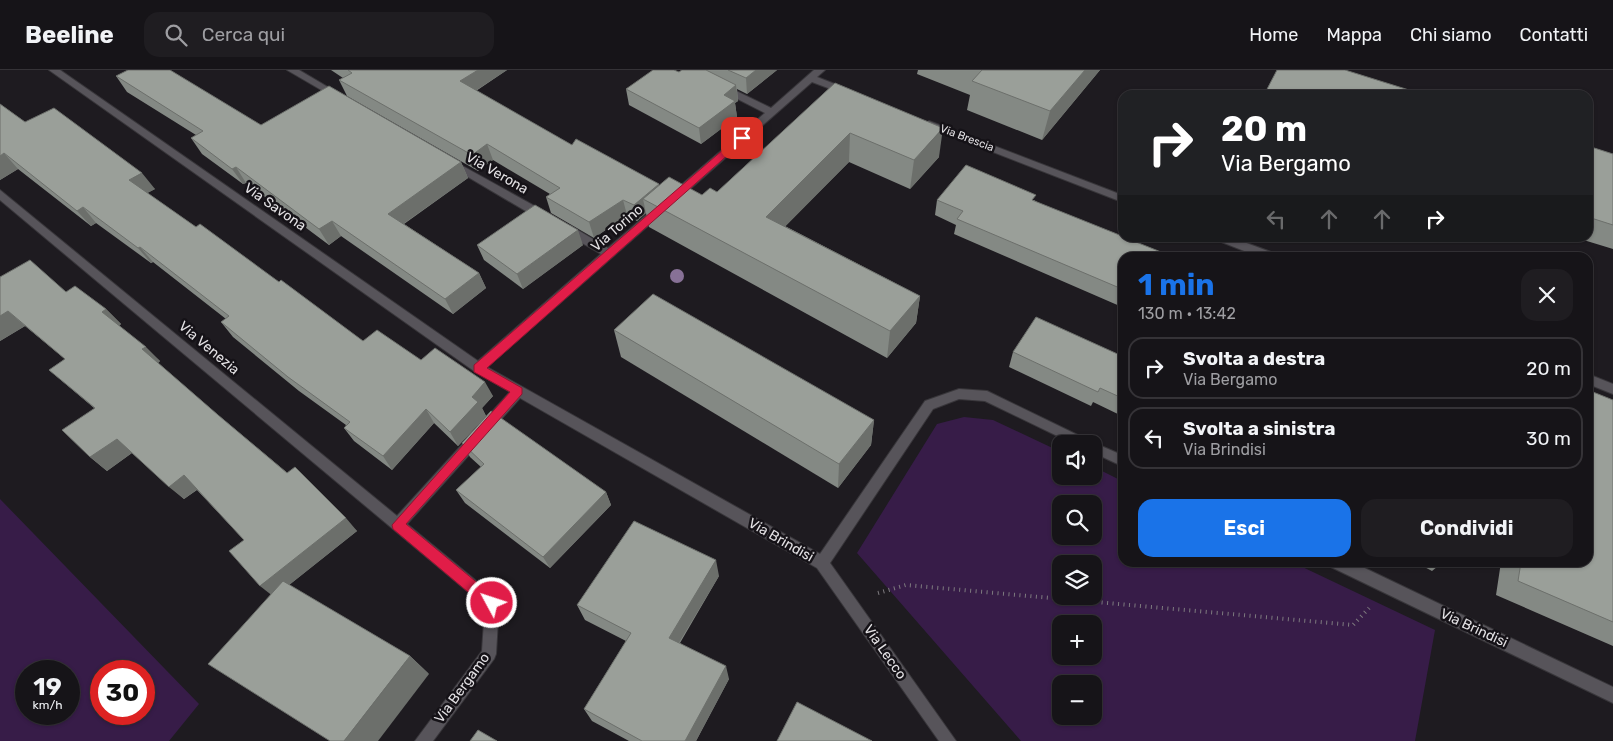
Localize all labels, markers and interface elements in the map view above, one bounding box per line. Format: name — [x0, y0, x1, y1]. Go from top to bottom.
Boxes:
search box — [144, 12, 494, 57]
text: Beeline — [25, 21, 114, 49]
icon: search — [162, 21, 190, 49]
text: Cerca qui — [202, 23, 285, 46]
text: Home — [1249, 24, 1298, 46]
text: Mappa — [1326, 24, 1382, 46]
text: Chi siamo — [1410, 24, 1492, 46]
text: Contatti — [1520, 24, 1588, 46]
text: 20 m — [1221, 108, 1307, 150]
icon: right — [1138, 110, 1203, 175]
pin — [721, 117, 763, 159]
street label: Via Brescia — [938, 122, 996, 154]
icon: arrive — [728, 124, 756, 152]
street label: Via Verona — [463, 148, 531, 198]
text: Via Bergamo — [1221, 150, 1351, 177]
street label: Via Savona — [241, 179, 309, 235]
street label: Via Torino — [588, 201, 646, 255]
icon: left — [1262, 205, 1290, 233]
icon: ahead — [1315, 205, 1343, 233]
icon: ahead — [1368, 205, 1396, 233]
icon: right — [1421, 205, 1449, 233]
text: 1 min — [1138, 267, 1215, 303]
button: close — [1521, 269, 1573, 321]
text: 130 m · 13:42 — [1138, 304, 1236, 323]
street label: Via Venezia — [175, 318, 243, 378]
text: Svolta a destra — [1183, 347, 1325, 370]
icon: right — [1140, 354, 1168, 382]
text: 20 m — [1526, 357, 1571, 380]
text: Via Bergamo — [1183, 370, 1277, 389]
text: Svolta a sinistra — [1183, 417, 1336, 440]
icon: left — [1140, 424, 1168, 452]
text: 30 m — [1526, 427, 1571, 450]
map controls — [1052, 435, 1102, 725]
button: sound — [1052, 435, 1102, 485]
text: Via Brindisi — [1183, 440, 1266, 459]
button: search — [1052, 495, 1102, 545]
button: Esci — [1138, 499, 1351, 557]
button: Condividi — [1361, 499, 1573, 557]
street label: Via Brindisi — [745, 515, 817, 565]
button: layers — [1052, 555, 1102, 605]
position arrow — [465, 576, 517, 628]
street label: Via Brindisi — [1438, 605, 1510, 651]
button: + — [1052, 615, 1102, 665]
street label: Via Lecco — [860, 621, 910, 683]
street label: Via Bergamo — [431, 650, 493, 726]
speed limit sign: 30 — [90, 660, 155, 725]
text: 19 — [33, 672, 62, 701]
button: − — [1052, 675, 1102, 725]
text: km/h — [33, 698, 62, 712]

